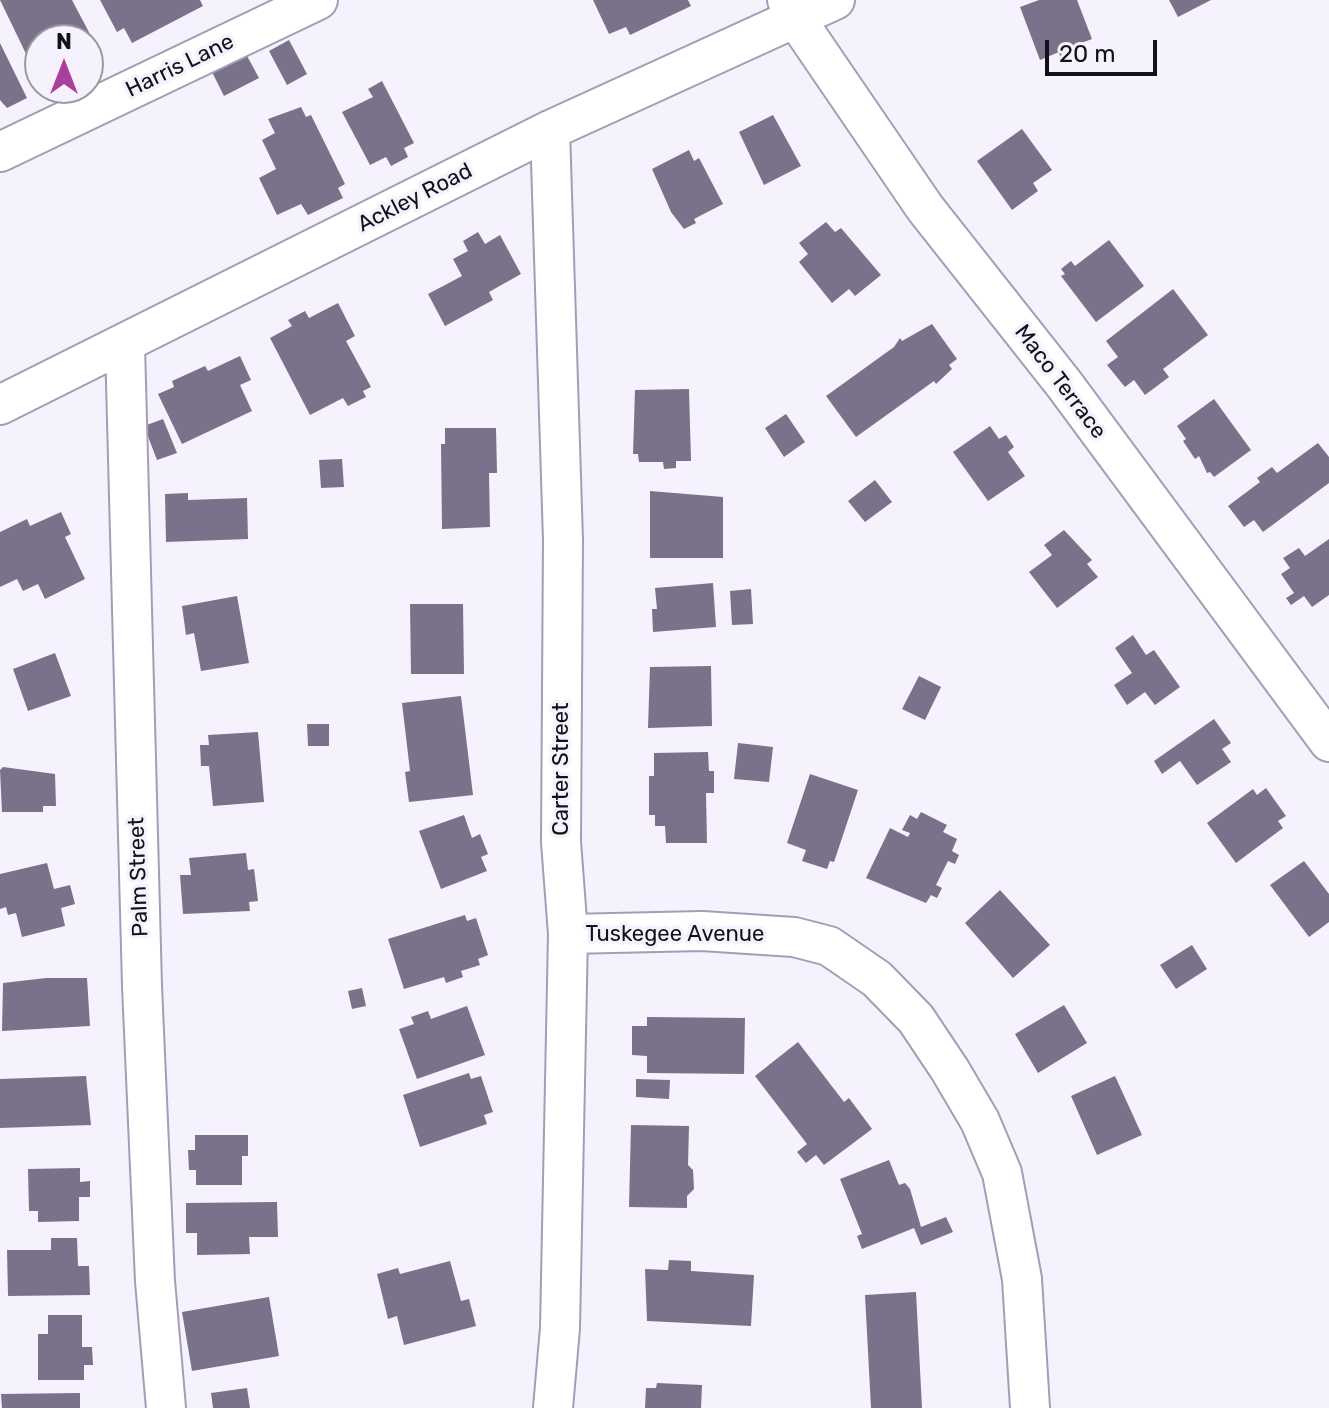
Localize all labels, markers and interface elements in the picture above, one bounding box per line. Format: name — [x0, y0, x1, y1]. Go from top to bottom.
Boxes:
north arrow — [24, 24, 104, 104]
scale bar — [1049, 24, 1161, 74]
text: N — [56, 28, 72, 55]
street label: Harris Lane — [122, 29, 238, 103]
text: 20 m — [1059, 40, 1116, 68]
street label: Ackley Road — [353, 158, 477, 238]
street label: Maco Terrace — [1009, 320, 1111, 444]
street label: Carter Street — [549, 702, 575, 836]
street label: Palm Street — [124, 817, 154, 937]
street label: Tuskegee Avenue — [586, 922, 764, 948]

